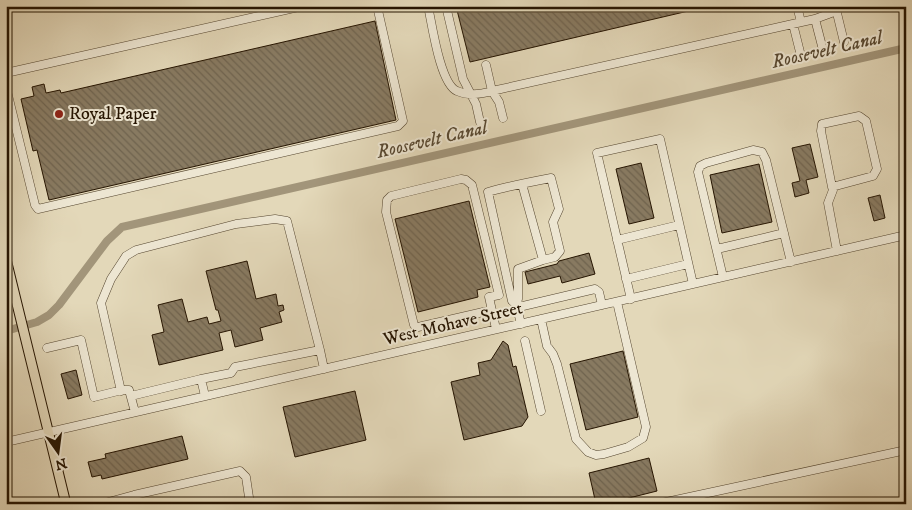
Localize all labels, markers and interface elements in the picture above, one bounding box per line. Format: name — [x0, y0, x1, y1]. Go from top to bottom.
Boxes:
water label: Roosevelt Canal — [769, 26, 887, 74]
place label: Royal Paper — [69, 103, 157, 125]
marker: Royal Paper — [53, 108, 65, 120]
water label: Roosevelt Canal — [374, 116, 492, 164]
street label: West Mohave Street — [380, 297, 525, 351]
north arrow — [32, 428, 82, 478]
text: N — [53, 454, 69, 474]

